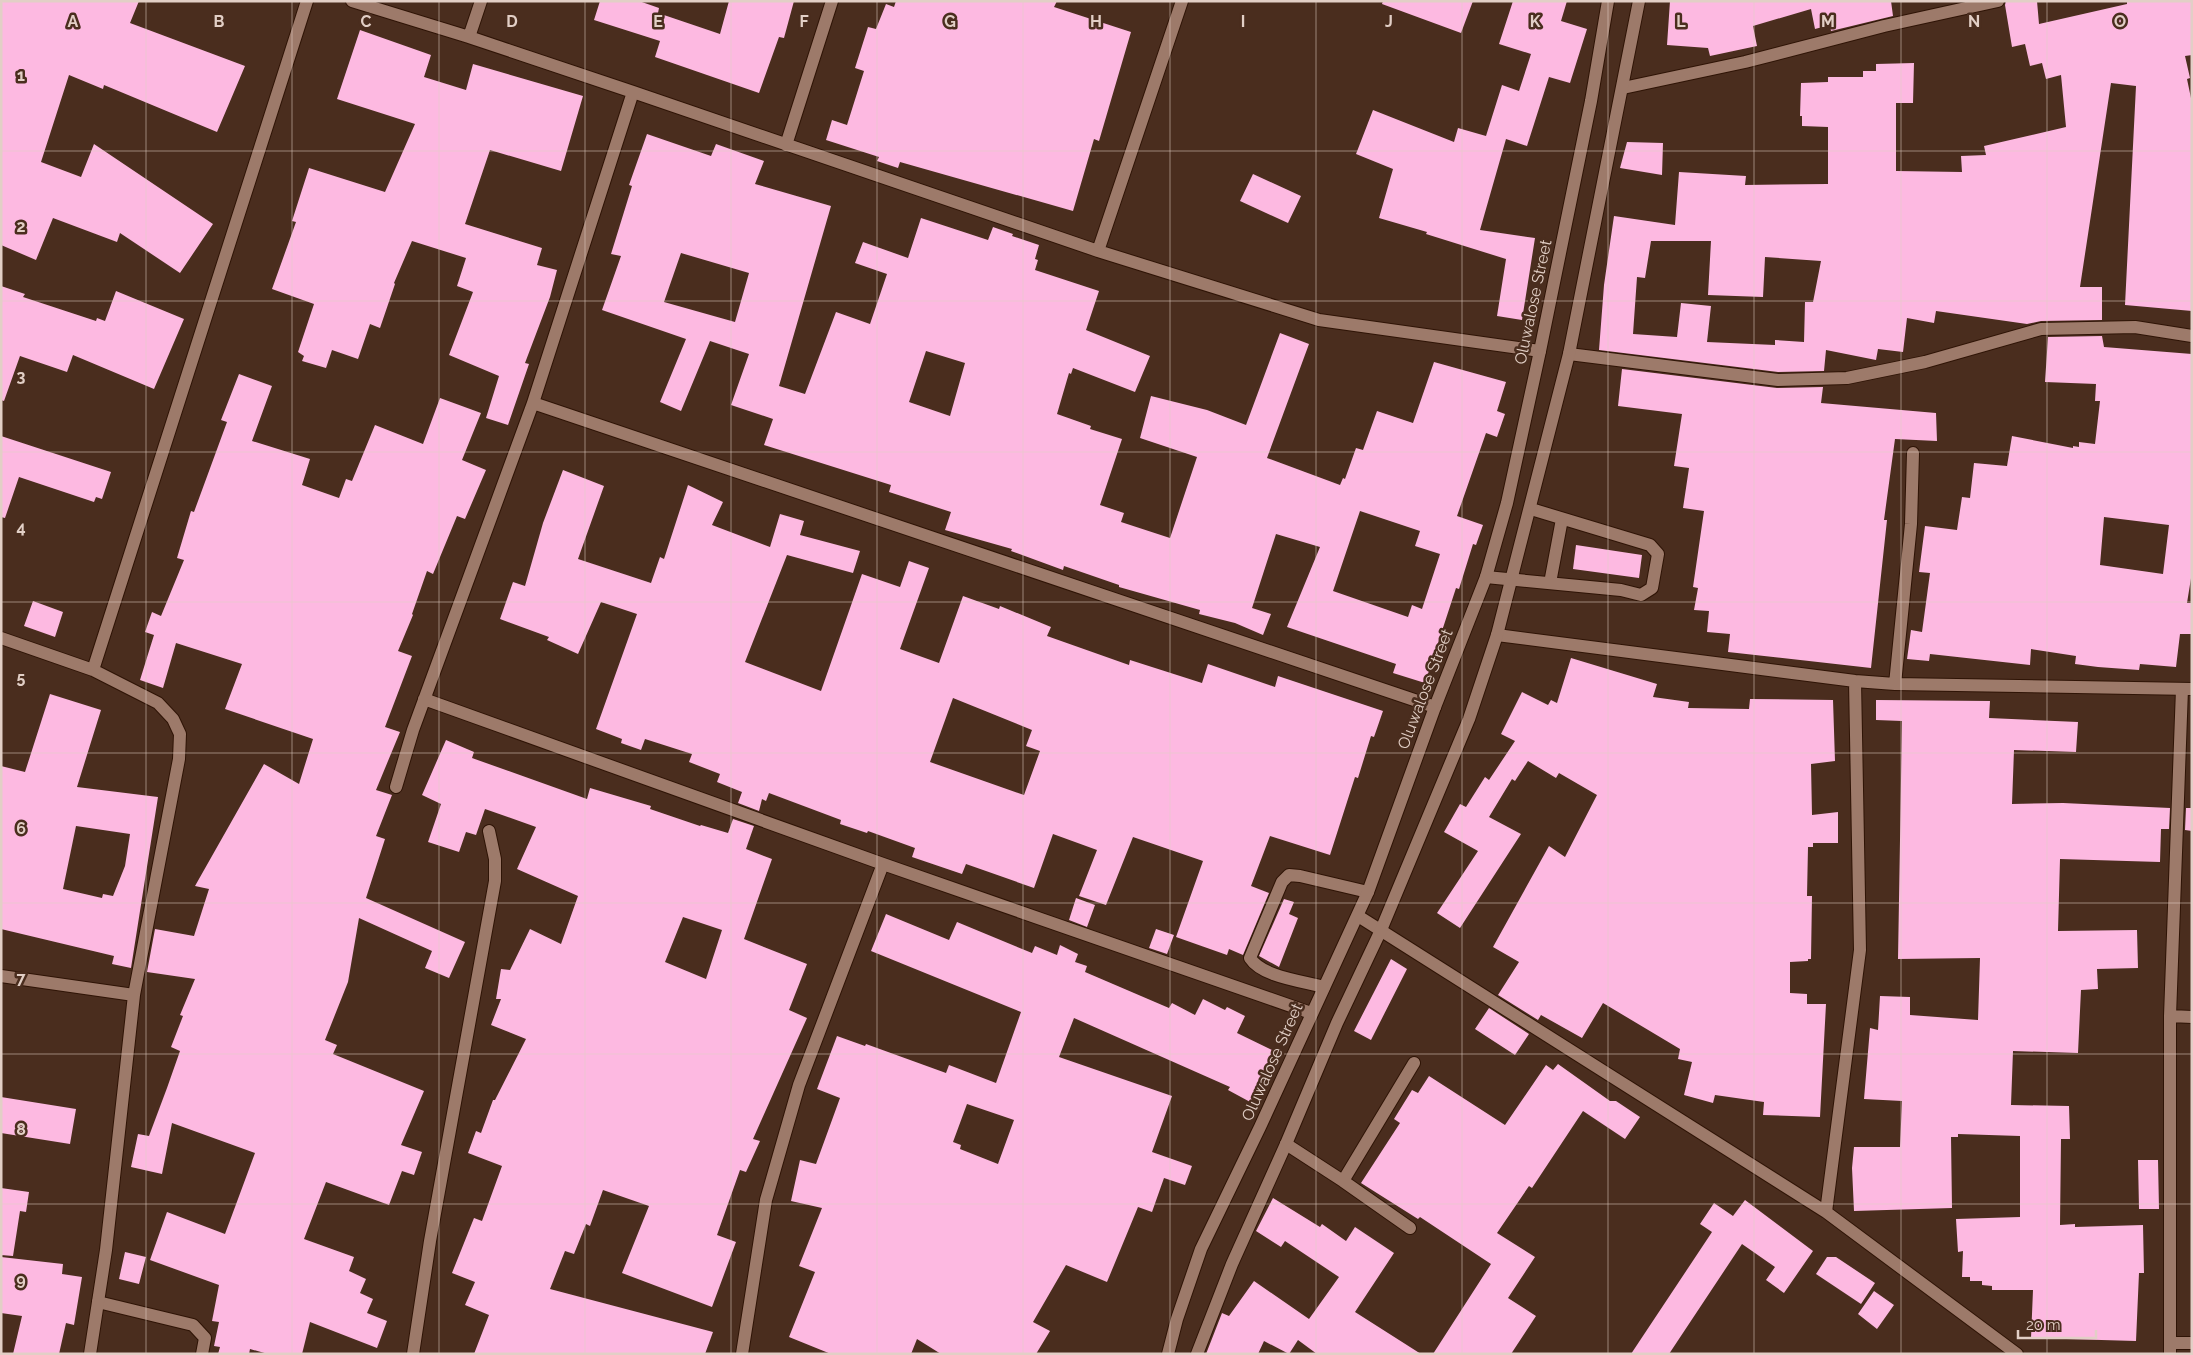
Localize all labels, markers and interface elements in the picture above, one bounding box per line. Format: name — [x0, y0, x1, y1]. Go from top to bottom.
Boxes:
text: A — [68, 12, 79, 31]
text: B — [214, 12, 225, 31]
text: C — [361, 12, 372, 31]
text: D — [506, 12, 518, 31]
text: E — [653, 12, 663, 31]
text: F — [799, 12, 809, 31]
text: G — [944, 12, 956, 31]
text: H — [1090, 12, 1102, 31]
text: I — [1241, 12, 1245, 31]
text: J — [1385, 12, 1393, 31]
text: K — [1530, 12, 1541, 31]
text: L — [1676, 12, 1686, 31]
text: M — [1821, 12, 1835, 31]
text: N — [1968, 12, 1980, 31]
text: O — [2114, 12, 2126, 31]
text: 1 — [17, 66, 25, 85]
text: 2 — [16, 217, 26, 236]
street label: Oluwalose Street — [1511, 237, 1556, 366]
text: 3 — [17, 367, 26, 386]
text: 4 — [16, 518, 26, 537]
street label: Oluwalose Street — [1393, 626, 1457, 752]
text: 5 — [17, 668, 26, 687]
text: 6 — [16, 819, 26, 838]
text: 7 — [17, 969, 26, 988]
street label: Oluwalose Street — [1238, 1000, 1307, 1124]
text: 8 — [16, 1120, 26, 1139]
text: 9 — [16, 1270, 26, 1289]
scale bar — [2018, 1308, 2096, 1340]
text: 20 m — [2026, 1316, 2061, 1334]

